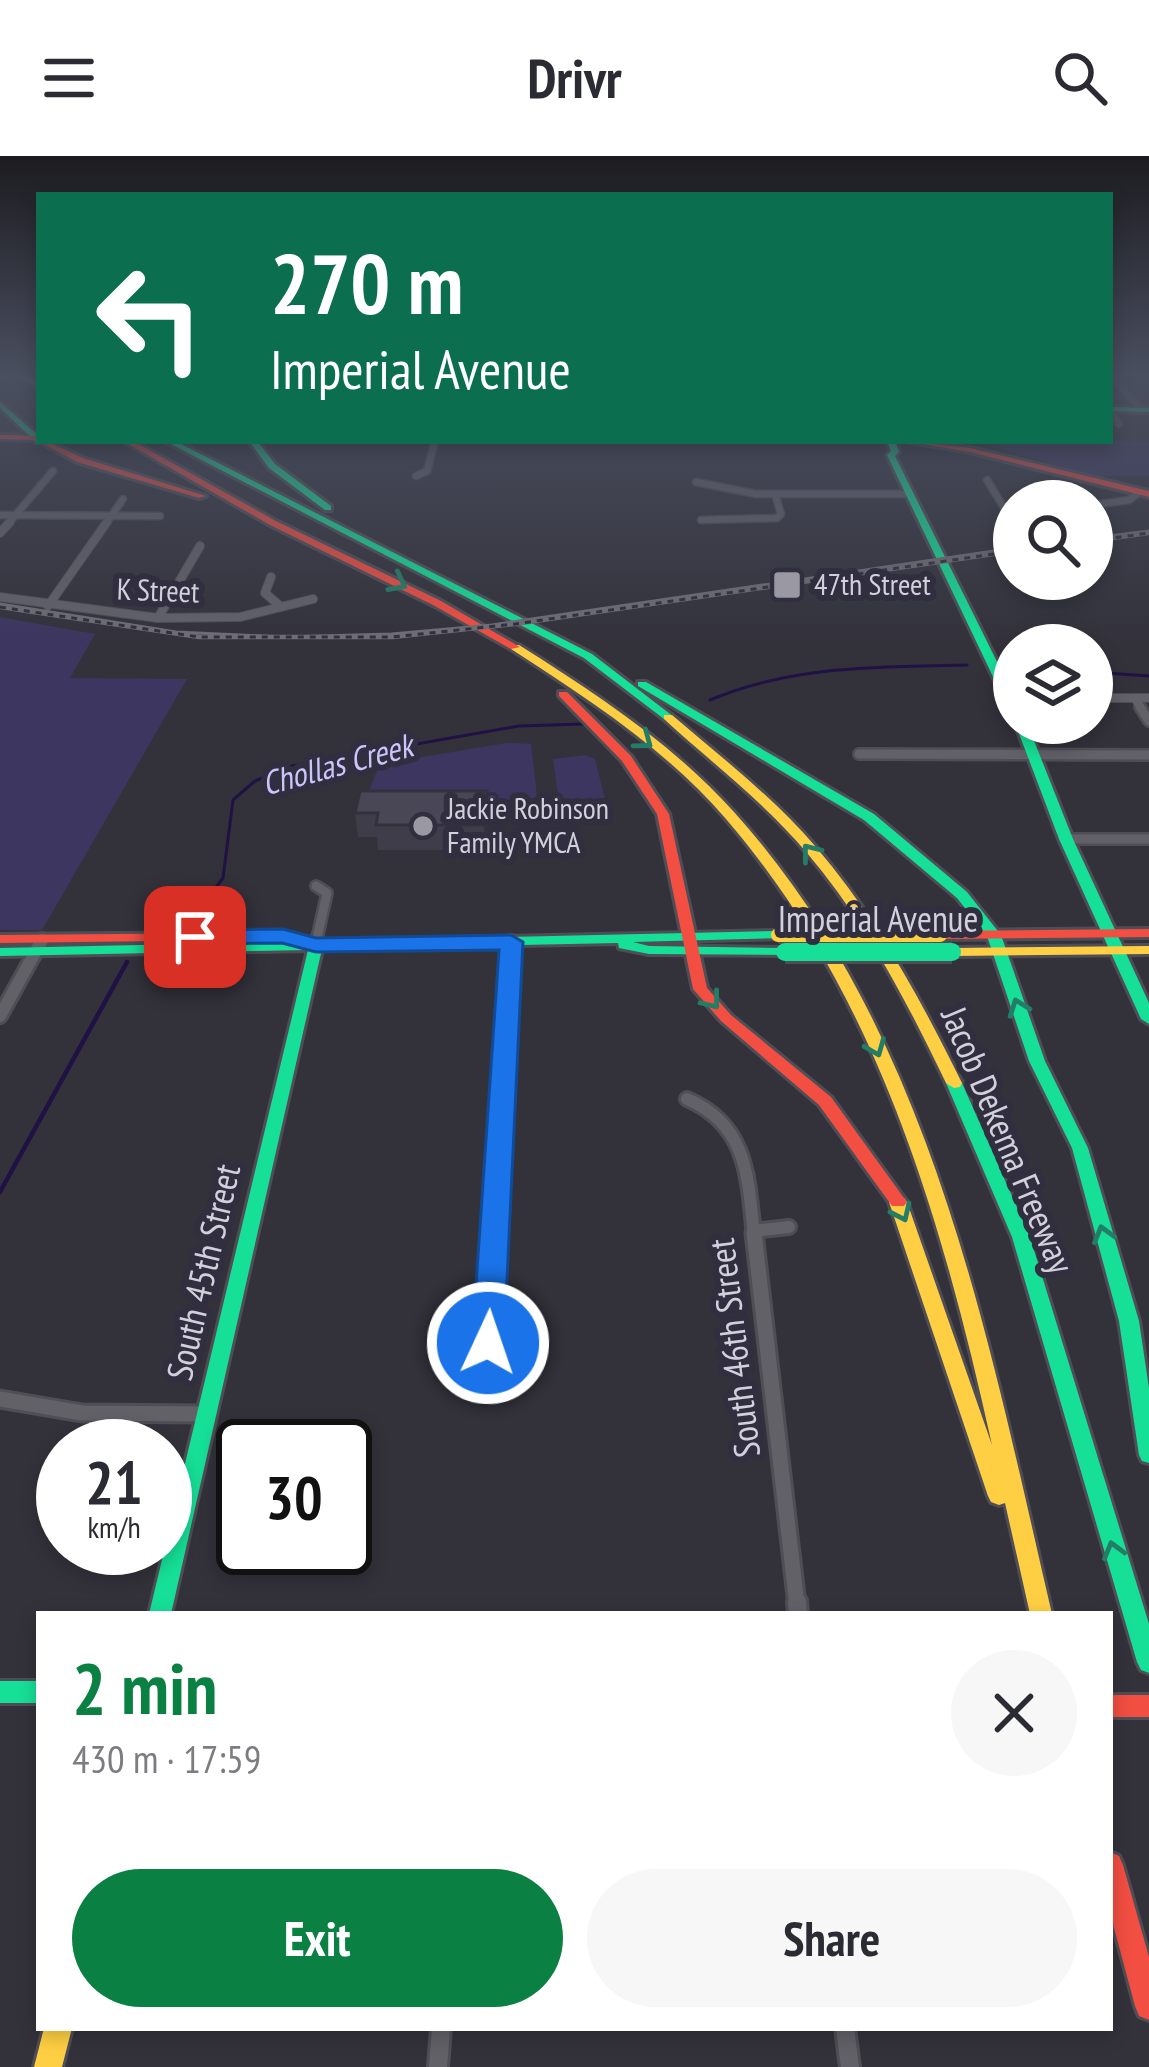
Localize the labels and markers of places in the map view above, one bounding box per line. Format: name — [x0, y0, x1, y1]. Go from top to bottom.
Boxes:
place label: 47th Street — [814, 564, 931, 603]
marker: 47th Street — [771, 569, 803, 601]
place label: Jackie Robinson Family YMCA — [446, 788, 609, 861]
marker: Jackie Robinson Family YMCA — [410, 813, 436, 839]
pin — [144, 886, 246, 988]

